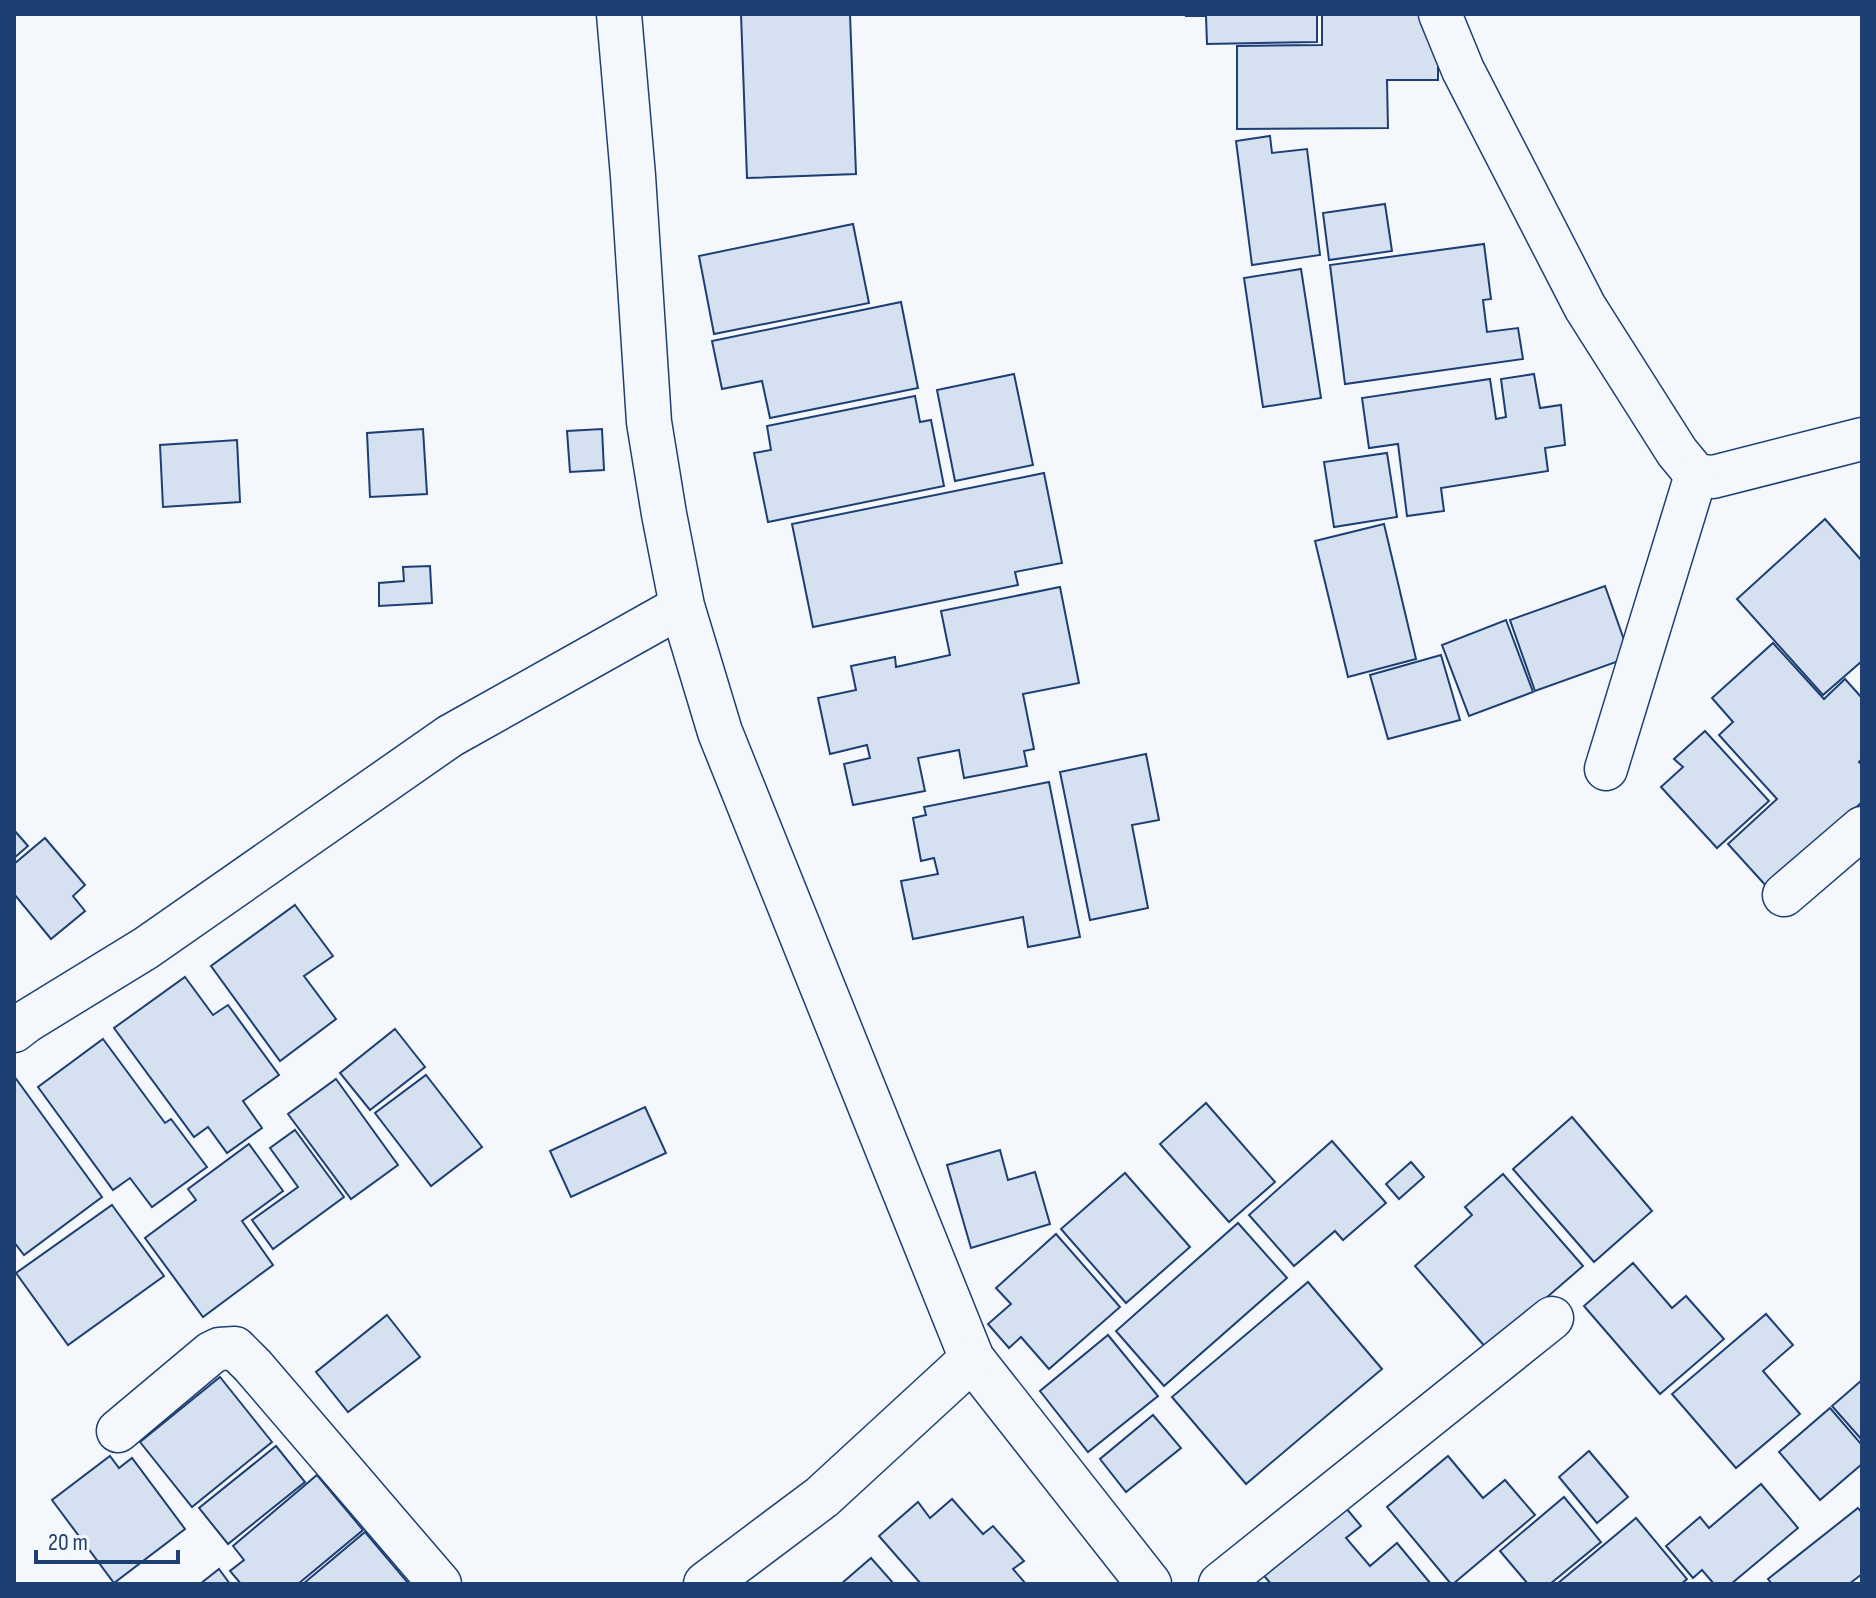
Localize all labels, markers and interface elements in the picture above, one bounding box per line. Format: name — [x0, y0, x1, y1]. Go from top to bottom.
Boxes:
scale bar — [36, 1514, 178, 1564]
text: 20 m — [48, 1528, 88, 1557]

